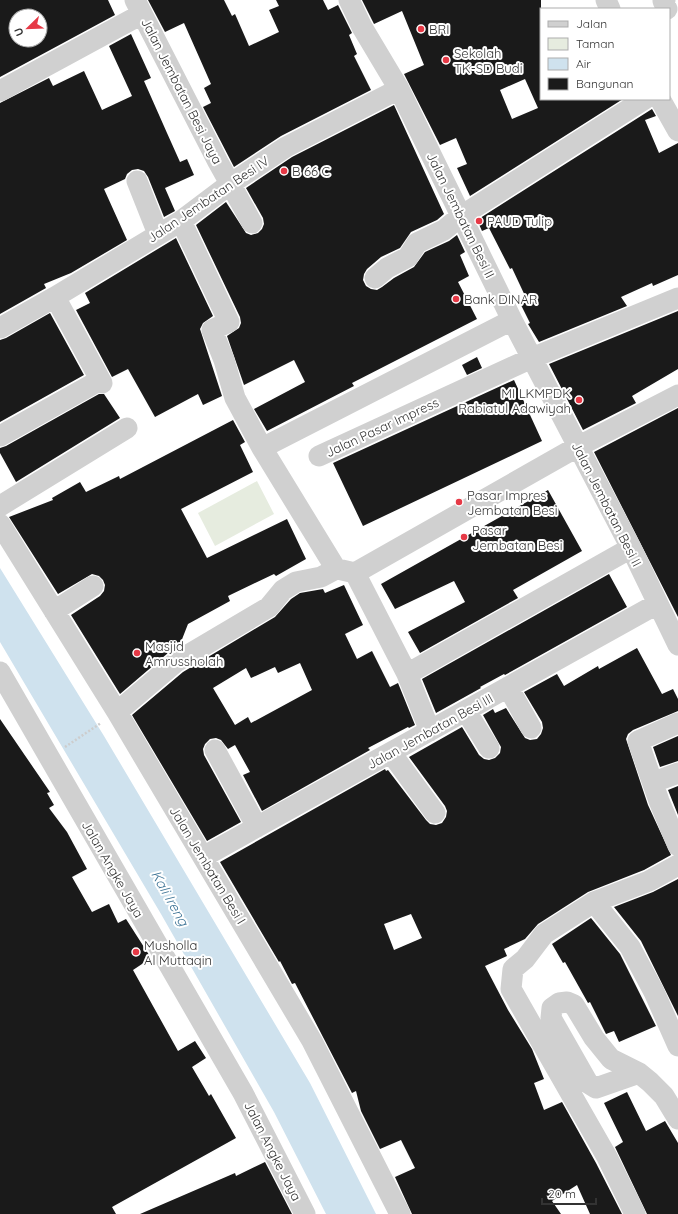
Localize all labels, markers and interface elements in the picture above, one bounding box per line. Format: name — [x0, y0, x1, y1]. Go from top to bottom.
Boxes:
north arrow — [8, 8, 48, 48]
legend — [540, 8, 670, 100]
street label: Jalan Jembatan Besi Jaya — [138, 15, 226, 167]
text: Jalan — [576, 16, 607, 31]
place label: BRI — [429, 21, 449, 37]
marker: BRI — [416, 24, 426, 34]
text: U — [11, 26, 27, 38]
text: Taman — [576, 36, 614, 51]
place label: Sekolah TK-SD Budi — [454, 45, 522, 76]
marker: Sekolah TK-SD Budi — [441, 55, 451, 65]
text: Air — [576, 56, 591, 71]
text: Bangunan — [576, 76, 633, 91]
street label: Jalan Jembatan Besi II — [424, 150, 498, 280]
street label: Jalan Jembatan Besi IV — [144, 152, 272, 246]
place label: B 66 C — [292, 163, 331, 179]
marker: B 66 C — [279, 166, 289, 176]
place label: PAUD Tulip — [487, 213, 552, 229]
marker: PAUD Tulip — [474, 216, 484, 226]
place label: Bank DINAR — [464, 291, 538, 307]
marker: Bank DINAR — [451, 294, 461, 304]
place label: MI LKMPDK Rabiatul Adawiyah — [458, 385, 571, 416]
street label: Jalan Pasar Impress — [323, 394, 441, 460]
marker: MI LKMPDK Rabiatul Adawiyah — [574, 395, 584, 405]
street label: Jalan Jembatan Besi II — [569, 439, 645, 569]
place label: Pasar Impres Jembatan Besi — [467, 487, 557, 518]
marker: Pasar Impres Jembatan Besi — [454, 497, 464, 507]
place label: Pasar Jembatan Besi — [472, 522, 562, 553]
marker: Pasar Jembatan Besi — [459, 532, 469, 542]
place label: Masjid Amrussholah — [145, 638, 223, 669]
marker: Masjid Amrussholah — [132, 648, 142, 658]
street label: Jalan Jembatan Besi III — [364, 690, 496, 772]
street label: Jalan Jembatan Besi I — [167, 803, 249, 927]
street label: Jalan Angke Jaya — [79, 818, 147, 920]
water label: Kali Ireng — [147, 867, 193, 930]
place label: Musholla Al Muttaqin — [144, 937, 212, 968]
marker: Musholla Al Muttaqin — [131, 947, 141, 957]
street label: Jalan Angke Jaya — [241, 1099, 305, 1203]
scale bar — [542, 1180, 596, 1206]
text: 20 m — [548, 1186, 576, 1201]

